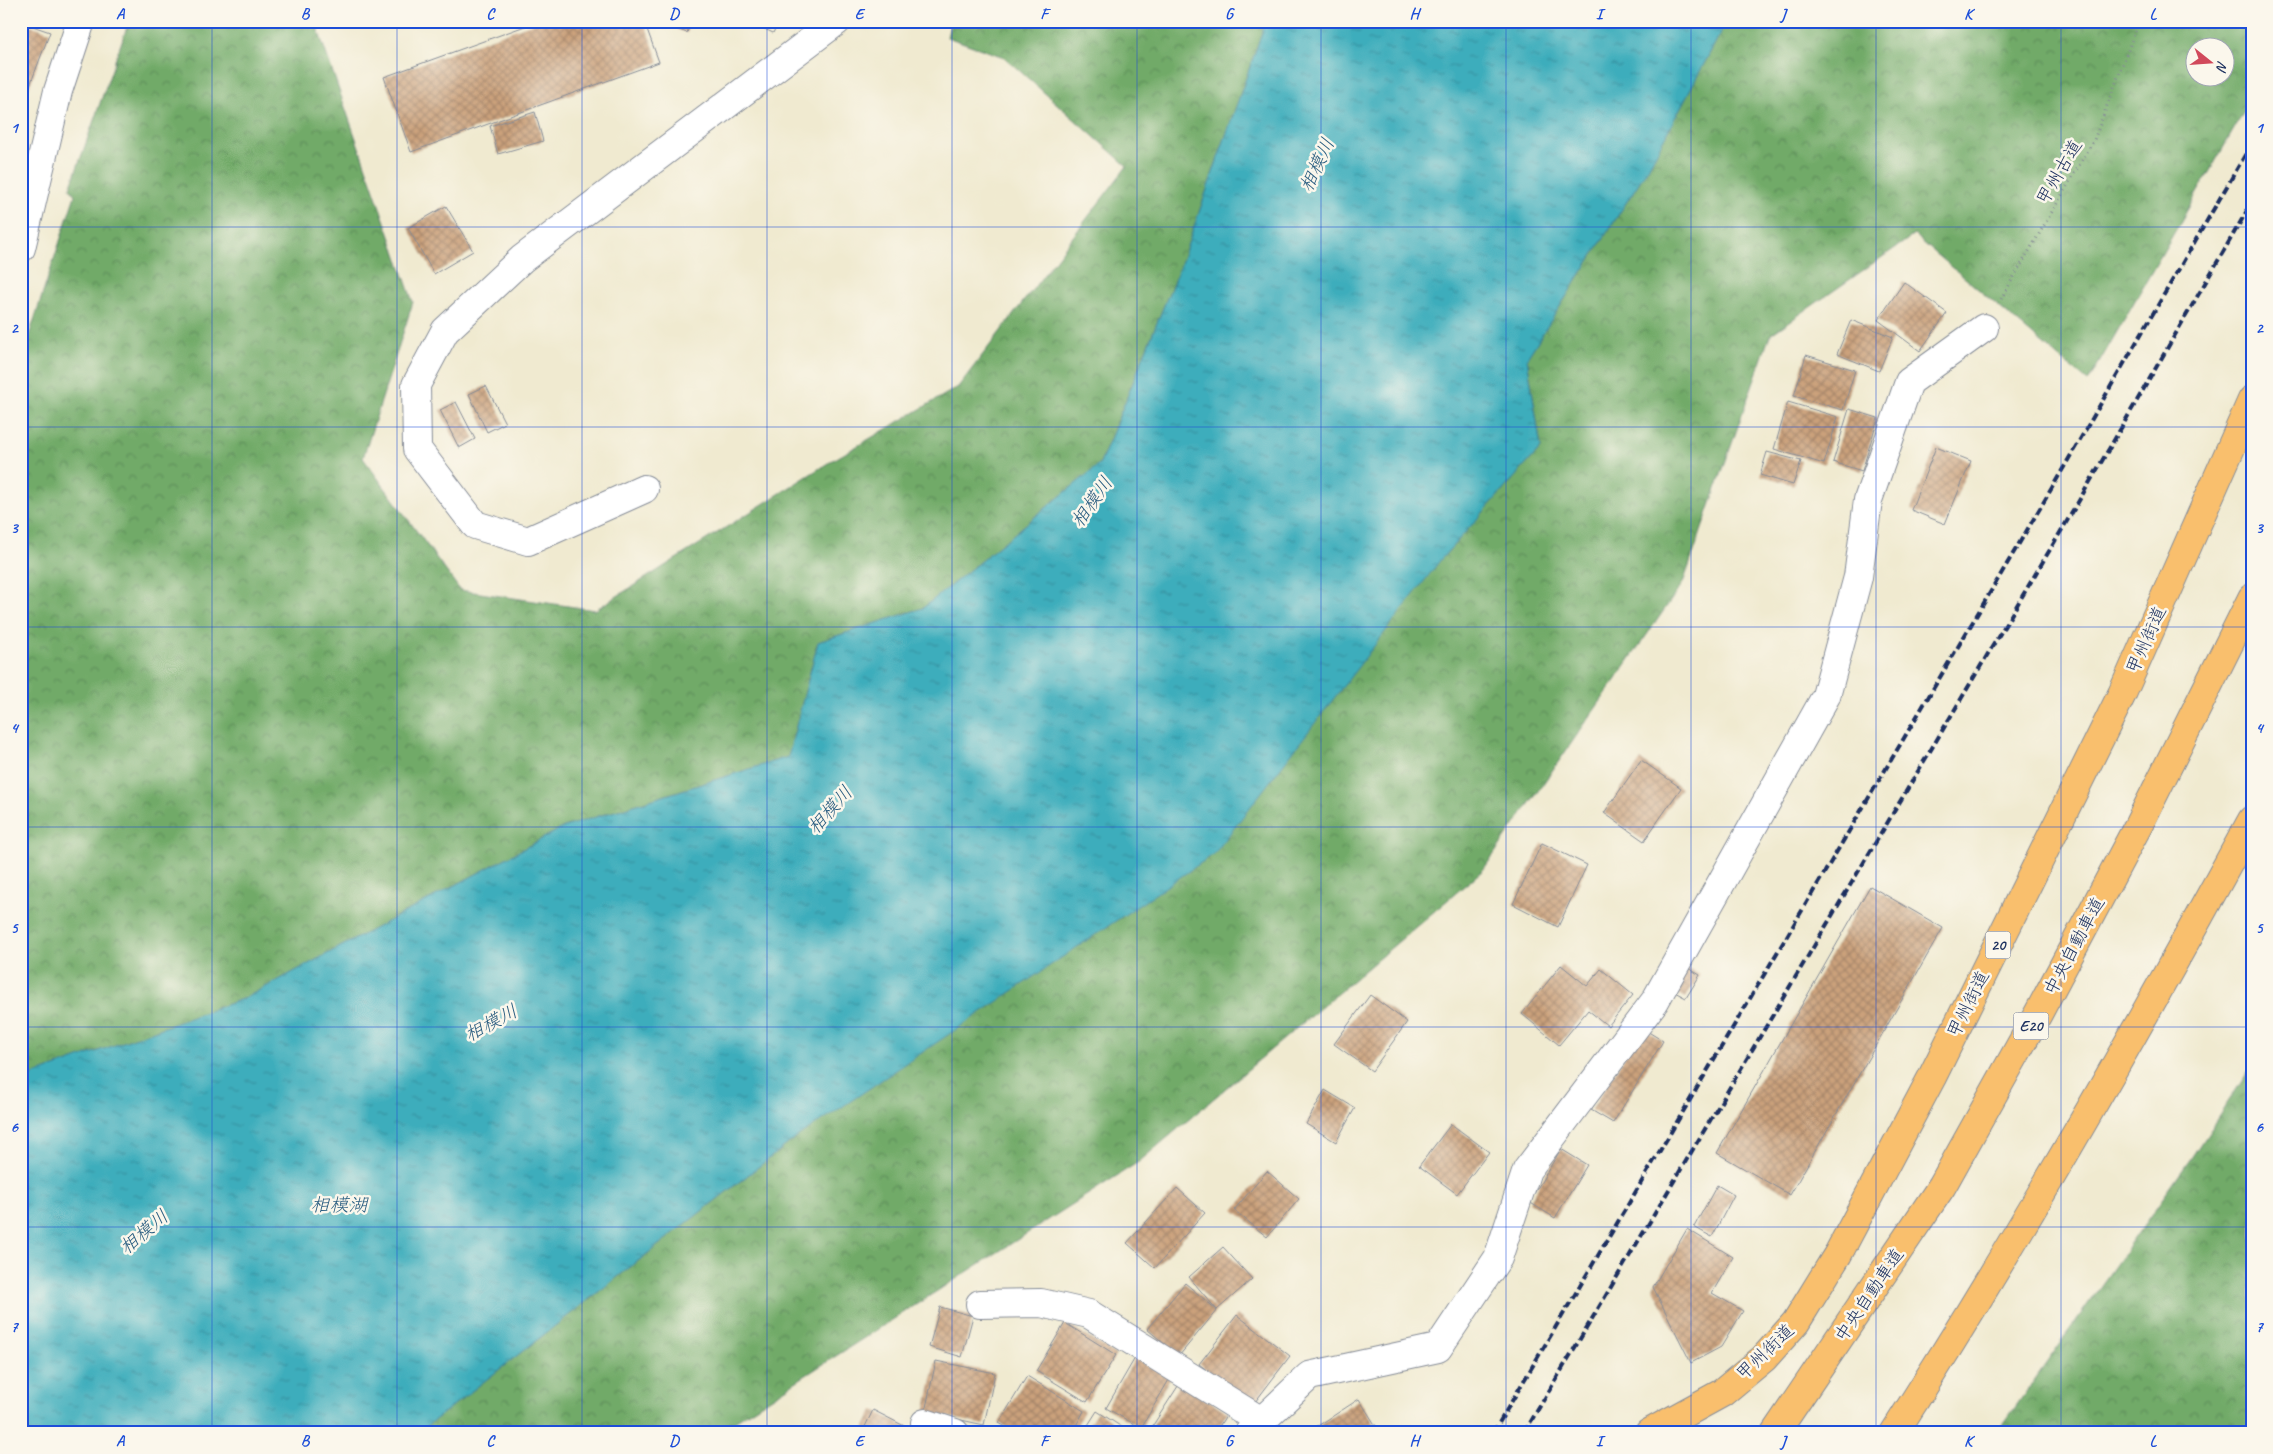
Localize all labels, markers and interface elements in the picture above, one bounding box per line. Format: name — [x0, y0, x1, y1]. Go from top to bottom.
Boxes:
text: A — [116, 4, 126, 24]
text: B — [301, 4, 311, 24]
text: C — [486, 4, 496, 24]
text: D — [669, 4, 680, 24]
text: E — [855, 4, 866, 24]
text: F — [1040, 4, 1051, 24]
text: G — [1225, 4, 1235, 24]
text: H — [1409, 4, 1421, 24]
text: I — [1596, 4, 1606, 24]
text: J — [1779, 4, 1788, 24]
text: K — [1964, 4, 1976, 24]
text: L — [2150, 4, 2158, 24]
north arrow — [2186, 38, 2236, 88]
text: N — [2212, 59, 2231, 75]
text: 1 — [10, 118, 19, 138]
text: 1 — [2255, 118, 2264, 138]
water label: 相模川 — [1294, 134, 1340, 196]
street label: 甲州古道 — [2031, 135, 2087, 209]
text: 2 — [10, 318, 19, 338]
text: 2 — [2255, 318, 2264, 338]
water label: 相模川 — [1066, 472, 1118, 532]
text: 3 — [10, 518, 19, 538]
text: 3 — [2255, 518, 2264, 538]
street label: 甲州街道 — [2121, 603, 2171, 677]
text: 4 — [10, 718, 19, 738]
text: 4 — [2255, 718, 2264, 738]
water label: 相模川 — [802, 781, 858, 839]
street label: 中央自動車道 — [2039, 893, 2109, 999]
text: 5 — [11, 918, 20, 938]
text: 5 — [2256, 918, 2265, 938]
road number: 20 — [1986, 932, 2010, 958]
street label: 甲州街道 — [1942, 967, 1994, 1041]
water label: 相模川 — [460, 999, 522, 1047]
road number: E20 — [2014, 1012, 2048, 1040]
text: 6 — [10, 1117, 19, 1137]
text: 6 — [2255, 1117, 2264, 1137]
water label: 相模湖 — [310, 1193, 369, 1217]
water label: 相模川 — [114, 1204, 174, 1260]
street label: 中央自動車道 — [1830, 1244, 1908, 1346]
text: 7 — [10, 1317, 19, 1337]
text: 7 — [2255, 1317, 2264, 1337]
street label: 甲州街道 — [1731, 1319, 1799, 1385]
text: A — [116, 1431, 126, 1451]
text: B — [301, 1431, 311, 1451]
text: C — [486, 1431, 496, 1451]
text: D — [669, 1431, 680, 1451]
text: E — [855, 1431, 866, 1451]
text: F — [1040, 1431, 1051, 1451]
text: G — [1225, 1431, 1235, 1451]
text: H — [1409, 1431, 1421, 1451]
text: I — [1596, 1431, 1606, 1451]
text: J — [1779, 1431, 1788, 1451]
text: K — [1964, 1431, 1976, 1451]
text: L — [2150, 1431, 2158, 1451]

